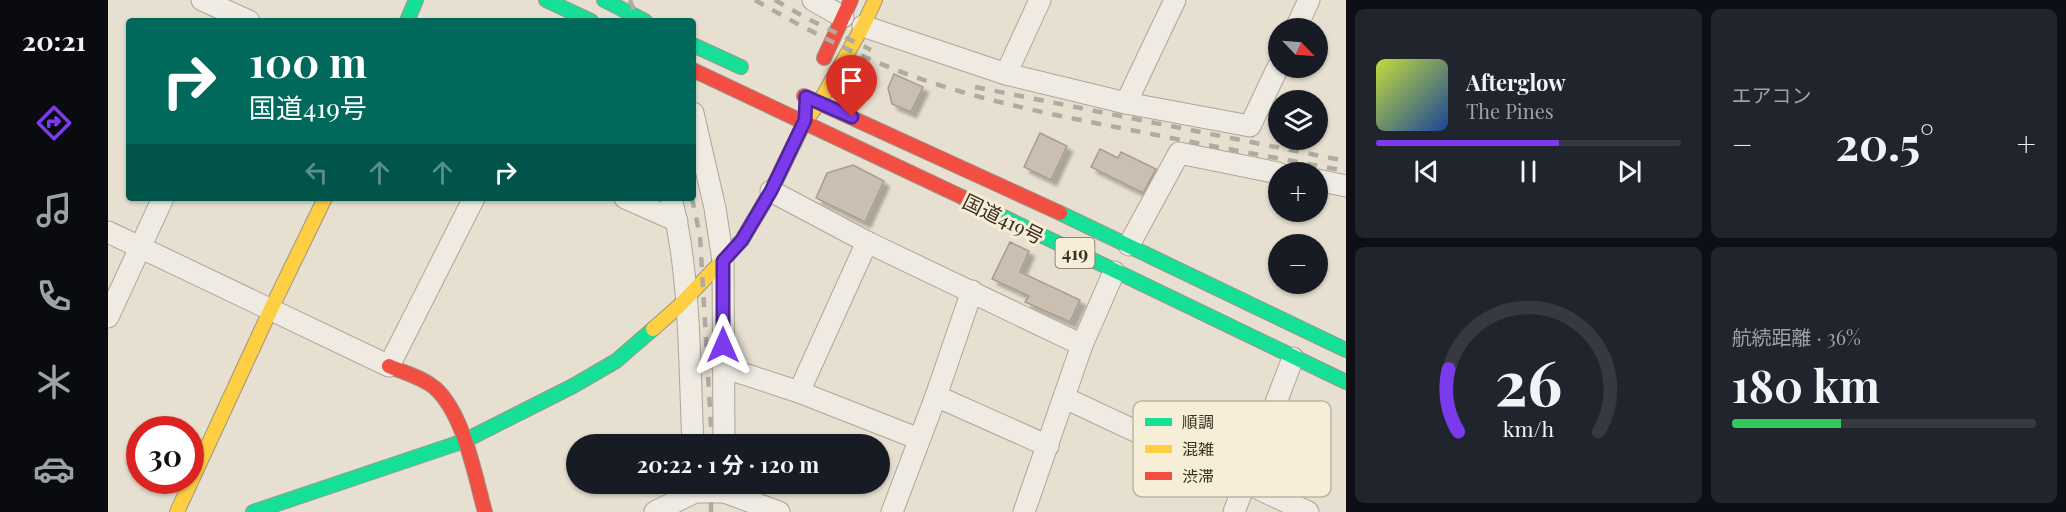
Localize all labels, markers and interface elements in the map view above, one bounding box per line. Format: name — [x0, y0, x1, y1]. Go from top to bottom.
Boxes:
north arrow — [1268, 18, 1328, 78]
map controls — [1268, 18, 1328, 294]
text: 20:21 — [22, 22, 86, 58]
text: 100 m — [249, 33, 367, 89]
icon: right — [150, 42, 228, 120]
pin — [826, 55, 877, 117]
icon: arrive — [835, 64, 868, 97]
text: Afterglow — [1466, 67, 1566, 97]
text: エアコン — [1732, 81, 1812, 108]
text: 国道419号 — [249, 89, 367, 125]
button: layers — [1268, 90, 1328, 150]
text: The Pines — [1466, 97, 1554, 124]
icon: directions — [33, 102, 75, 144]
text: 20.5° — [1835, 112, 1934, 172]
text: − — [1732, 121, 1753, 165]
text: + — [2017, 121, 2036, 165]
icon: previous — [1410, 155, 1443, 188]
icon: pause — [1512, 155, 1545, 188]
icon: next — [1613, 155, 1646, 188]
icon: left — [300, 156, 333, 189]
icon: ahead — [363, 156, 396, 189]
icon: ahead — [426, 156, 459, 189]
icon: right — [489, 156, 522, 189]
button: + — [1268, 162, 1328, 222]
street label: 国道419号 — [959, 187, 1049, 249]
icon: music — [33, 189, 75, 231]
button: − — [1268, 234, 1328, 294]
road number: 419 — [1056, 238, 1094, 268]
icon: phone — [33, 275, 75, 317]
position arrow — [691, 313, 755, 377]
text: 航続距離 · 36% — [1732, 323, 1861, 350]
text: 26 — [1494, 338, 1562, 422]
text: 180 km — [1732, 354, 1880, 414]
icon: climate — [33, 361, 75, 403]
legend — [1133, 401, 1331, 497]
text: 順調 — [1182, 411, 1214, 432]
text: km/h — [1503, 414, 1554, 442]
speed limit sign: 30 — [126, 416, 204, 494]
text: 混雑 — [1182, 438, 1214, 459]
icon: car — [33, 448, 75, 490]
text: 20:22 · 1 分 · 120 m — [637, 449, 819, 479]
text: 渋滞 — [1182, 465, 1214, 486]

